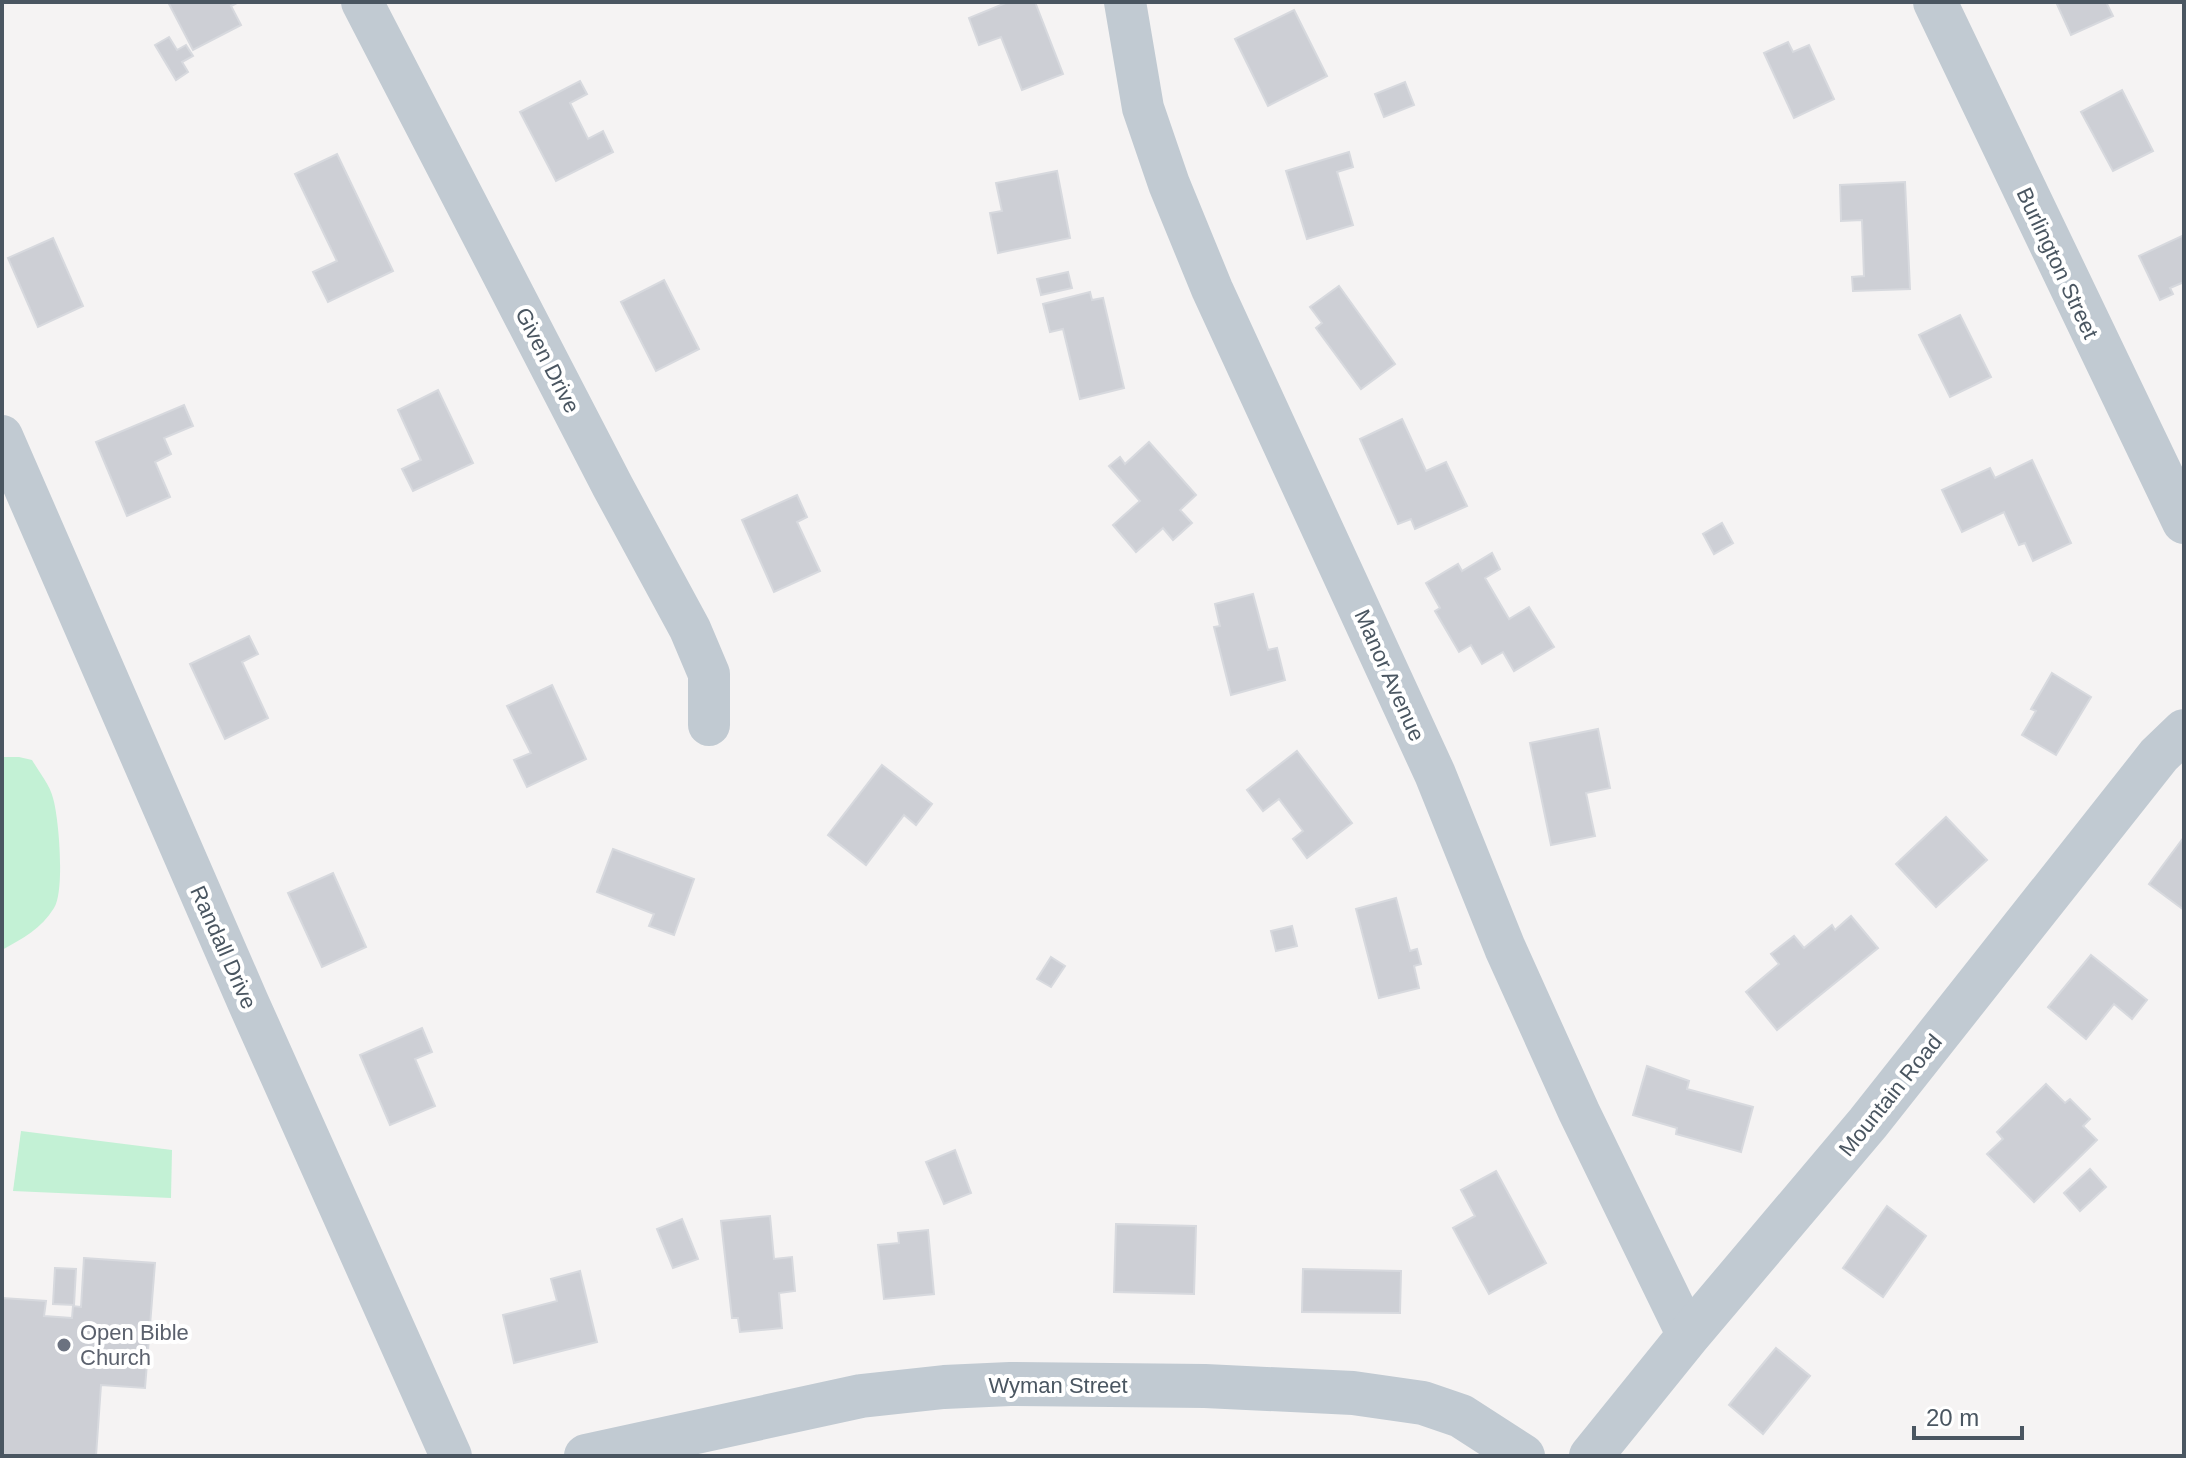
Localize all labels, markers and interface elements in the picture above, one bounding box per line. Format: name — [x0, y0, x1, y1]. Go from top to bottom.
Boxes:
street label: Burlington Street — [2012, 184, 2104, 343]
street label: Given Drive — [510, 303, 585, 417]
street label: Manor Avenue — [1349, 605, 1430, 745]
street label: Randall Drive — [185, 882, 262, 1013]
street label: Mountain Road — [1834, 1029, 1947, 1161]
place label: Open Bible Church — [80, 1320, 189, 1370]
marker: Open Bible Church — [55, 1336, 73, 1354]
street label: Wyman Street — [988, 1373, 1128, 1398]
scale bar — [1914, 1390, 2022, 1440]
text: 20 m — [1926, 1404, 1979, 1431]

